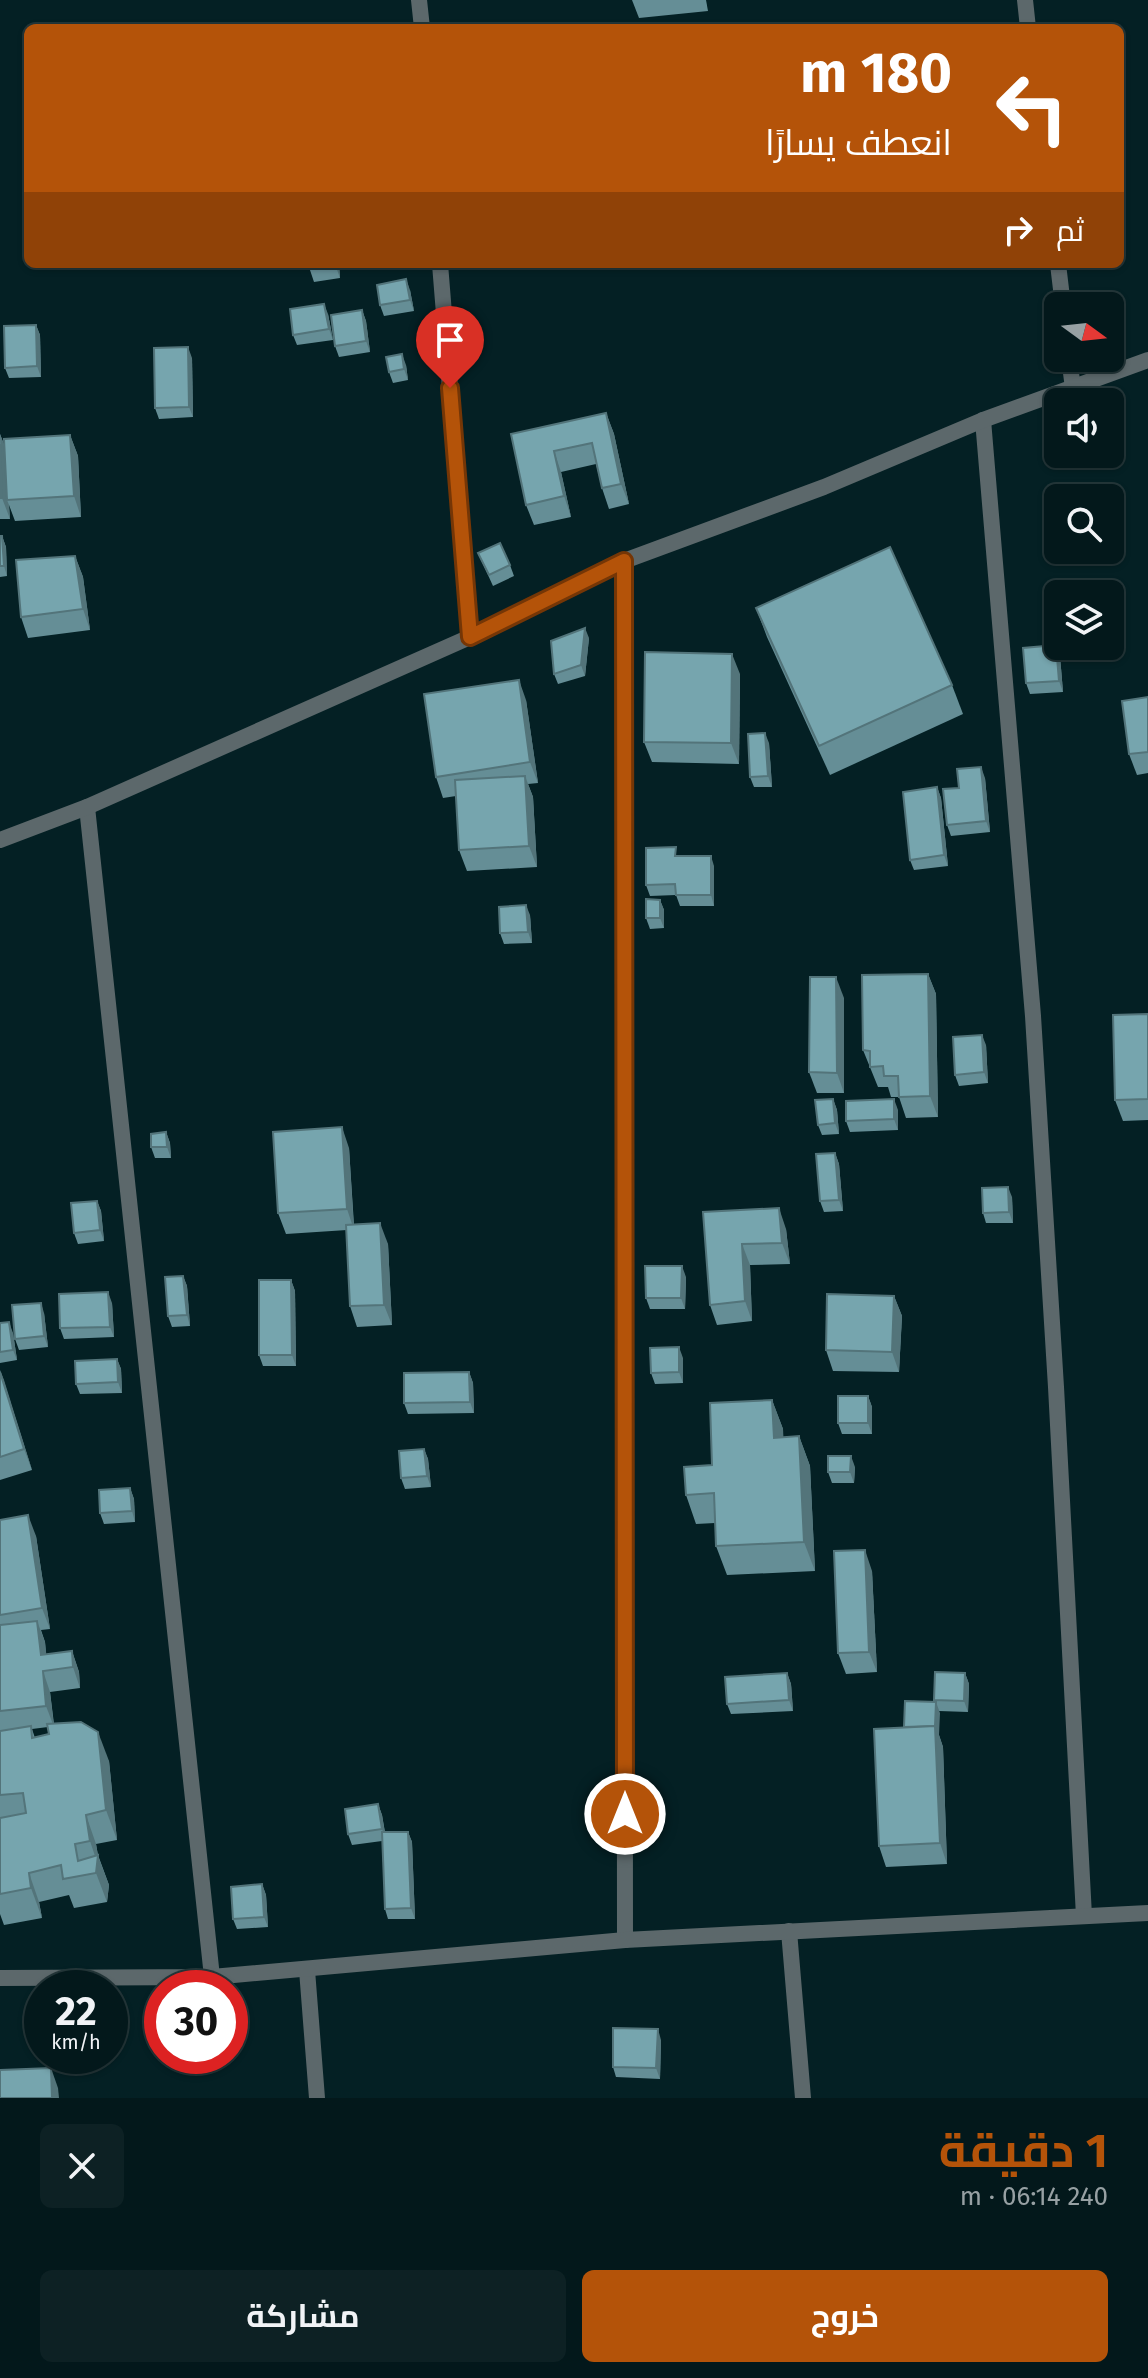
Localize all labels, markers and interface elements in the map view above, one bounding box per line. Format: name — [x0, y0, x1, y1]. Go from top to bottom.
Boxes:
text: 180 m — [800, 40, 952, 107]
icon: left — [980, 56, 1084, 160]
text: انعطف يسارًا — [765, 121, 952, 165]
icon: right — [996, 208, 1040, 252]
text: ثم — [1056, 213, 1084, 249]
north arrow — [1044, 292, 1124, 372]
map controls — [1044, 292, 1124, 660]
pin — [416, 306, 484, 388]
icon: arrive — [428, 318, 472, 362]
button: sound — [1044, 388, 1124, 468]
button: search — [1044, 484, 1124, 564]
button: layers — [1044, 580, 1124, 660]
position arrow — [583, 1772, 667, 1856]
speed limit sign: 30 — [144, 1970, 248, 2074]
text: 22 — [55, 1988, 97, 2036]
text: km/h — [51, 2030, 101, 2054]
text: 1 دقيقة — [939, 2122, 1108, 2180]
button: close — [40, 2124, 124, 2208]
text: 240 m · 06:14 — [960, 2181, 1108, 2212]
button: مشاركة — [40, 2270, 566, 2362]
button: خروج — [582, 2270, 1108, 2362]

